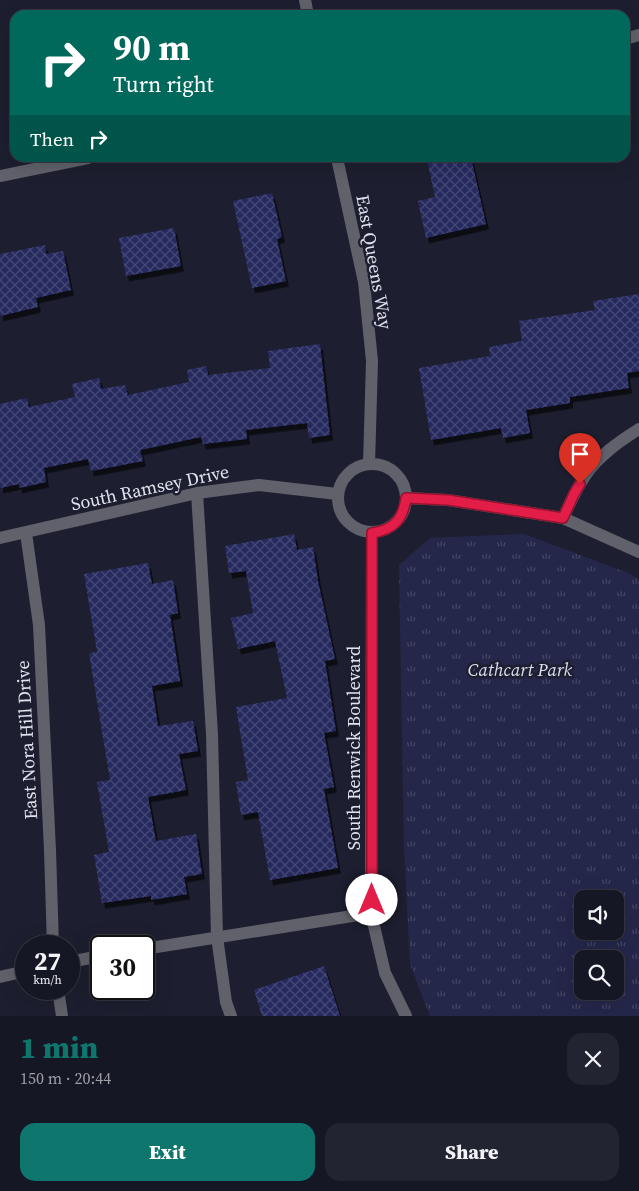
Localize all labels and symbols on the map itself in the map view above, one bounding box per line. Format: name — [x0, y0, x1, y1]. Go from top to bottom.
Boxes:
street label: East Queens Way — [350, 193, 399, 332]
pin — [559, 433, 601, 484]
street label: South Ramsey Drive — [69, 459, 231, 516]
street label: South Renwick Boulevard — [341, 646, 366, 850]
park label: Cathcart Park — [468, 657, 573, 682]
street label: East Nora Hill Drive — [10, 660, 43, 820]
position arrow — [345, 873, 397, 925]
speed limit sign: 30 — [90, 935, 155, 1000]

